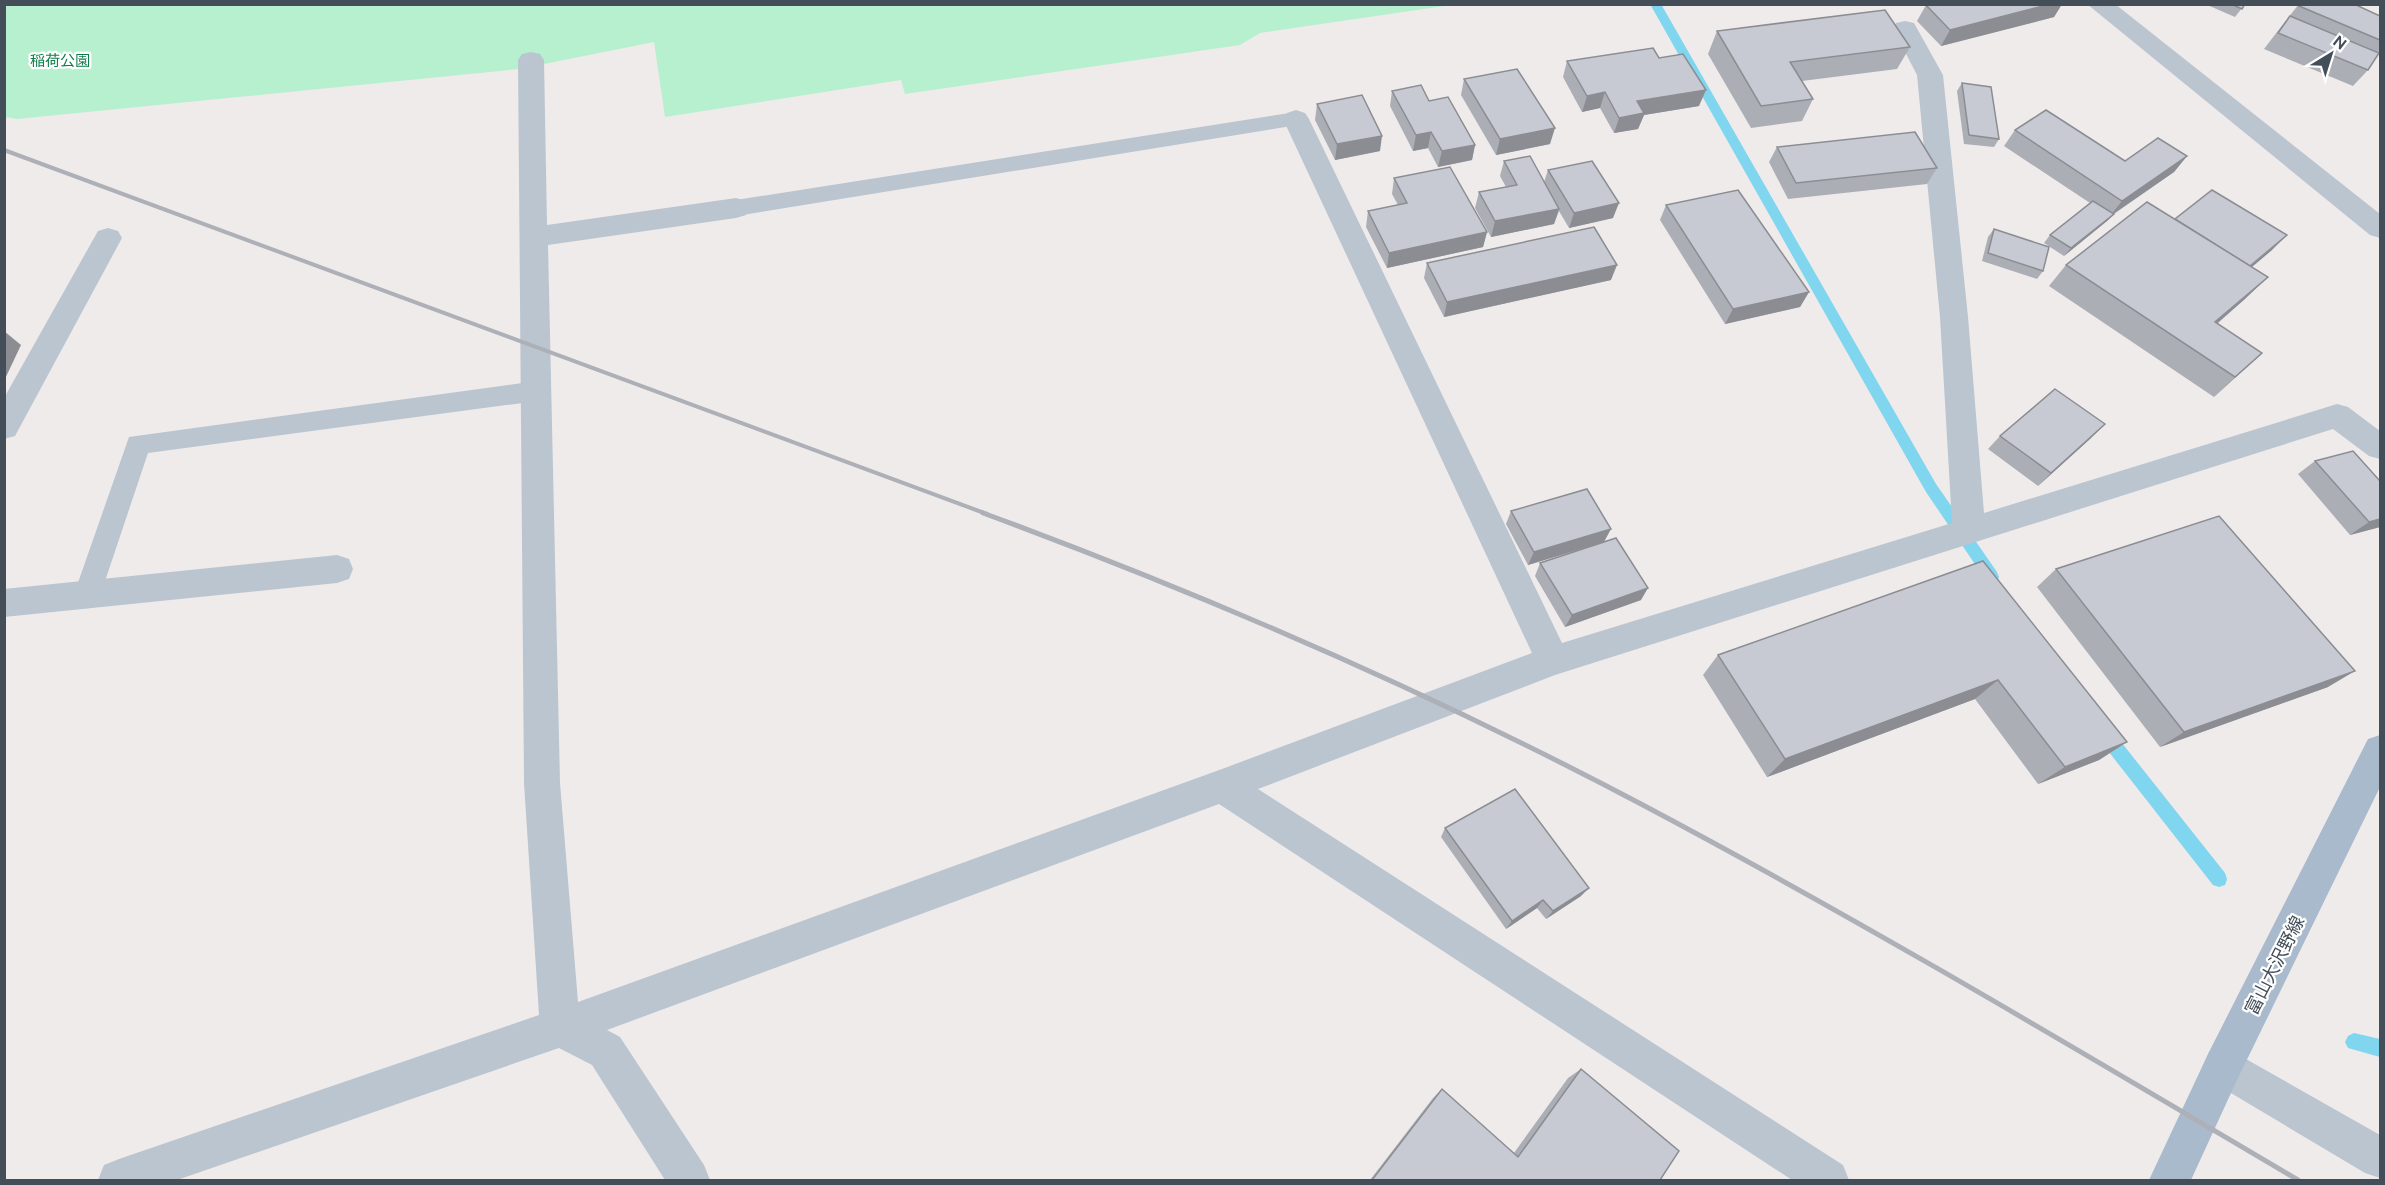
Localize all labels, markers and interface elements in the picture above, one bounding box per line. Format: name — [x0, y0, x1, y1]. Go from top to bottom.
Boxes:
north arrow — [2301, 24, 2361, 84]
text: N — [2330, 31, 2350, 53]
park label: 稲荷公園 — [30, 52, 90, 69]
street label: 富山大沢野線 — [2241, 912, 2307, 1018]

